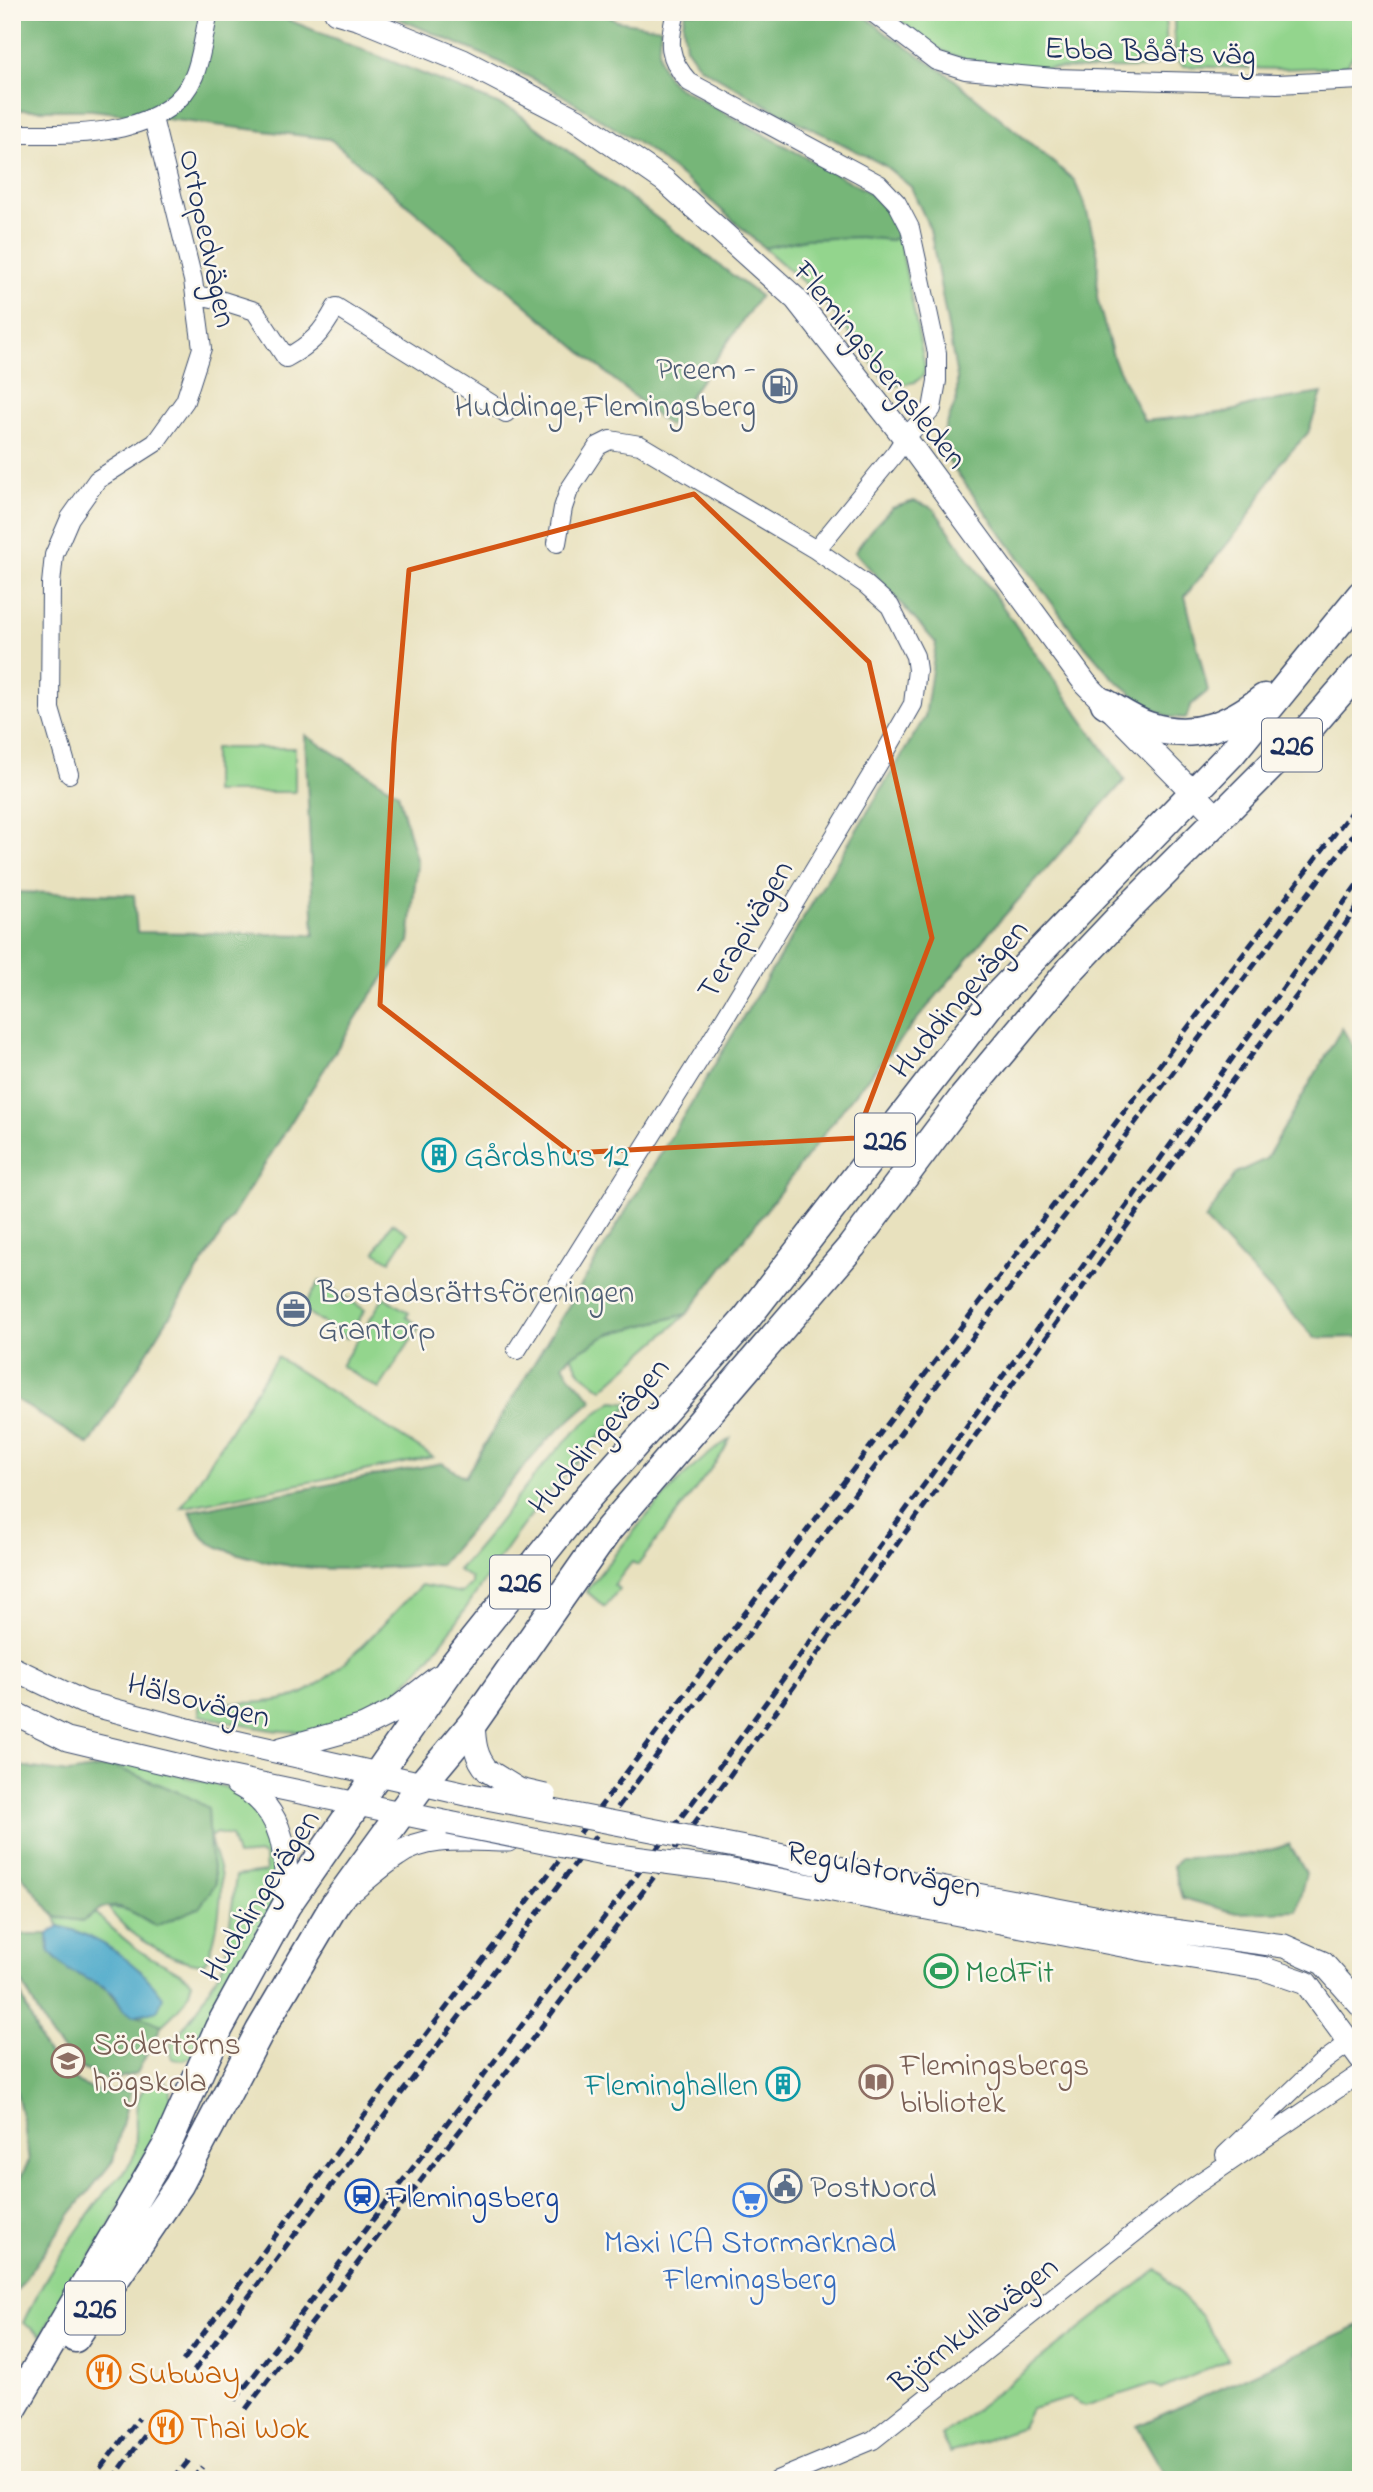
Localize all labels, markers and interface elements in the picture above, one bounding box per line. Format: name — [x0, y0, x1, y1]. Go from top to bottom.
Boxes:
street label: Ebba Bååts väg — [1043, 26, 1256, 81]
street label: Ortopedvägen — [164, 145, 247, 332]
street label: Flemingsbergsleden — [778, 251, 977, 481]
place label: Preem - Huddinge,Flemingsberg — [454, 348, 756, 432]
fuel station icon: Preem - Huddinge,Flemingsberg — [761, 367, 799, 405]
road number: 226 — [1262, 718, 1322, 772]
street label: Terapivägen — [687, 852, 807, 1010]
street label: Huddingevägen — [880, 910, 1042, 1090]
road number: 226 — [855, 1114, 915, 1166]
place label: Gårdshus 12 — [464, 1135, 629, 1182]
building icon: Gårdshus 12 — [420, 1136, 458, 1174]
place label: Bostadsrättsföreningen Grantorp — [317, 1271, 634, 1355]
office icon: Bostadsrättsföreningen Grantorp — [275, 1290, 313, 1328]
street label: Huddingevägen — [519, 1348, 683, 1527]
road number: 226 — [490, 1556, 550, 1608]
street label: Hälsovägen — [122, 1662, 275, 1743]
street label: Huddingevägen — [190, 1801, 334, 1992]
street label: Regulatorvägen — [782, 1830, 985, 1913]
place label: MedFit — [965, 1951, 1054, 1998]
sports icon: MedFit — [922, 1952, 960, 1990]
place label: Södertörns högskola — [92, 2023, 241, 2107]
school or university icon: Södertörns högskola — [49, 2042, 87, 2080]
place label: Flemingsbergs bibliotek — [899, 2044, 1089, 2128]
library icon: Flemingsbergs bibliotek — [857, 2063, 895, 2101]
place label: Fleminghallen — [584, 2064, 758, 2111]
building icon: Fleminghallen — [764, 2065, 802, 2103]
place label: PostNord — [810, 2166, 936, 2213]
public building icon: PostNord — [766, 2167, 804, 2205]
place label: Flemingsberg — [385, 2176, 559, 2223]
station icon: Flemingsberg — [343, 2177, 381, 2215]
supermarket icon: Maxi ICA Stormarknad Flemingsberg — [731, 2181, 769, 2219]
place label: Maxi ICA Stormarknad Flemingsberg — [604, 2221, 896, 2305]
street label: Björnkullavägen — [880, 2246, 1070, 2409]
road number: 226 — [65, 2282, 125, 2334]
place label: Subway — [128, 2352, 240, 2399]
restaurant icon: Subway — [85, 2353, 123, 2391]
place label: Thai Wok — [190, 2407, 310, 2454]
restaurant icon: Thai Wok — [147, 2408, 185, 2446]

